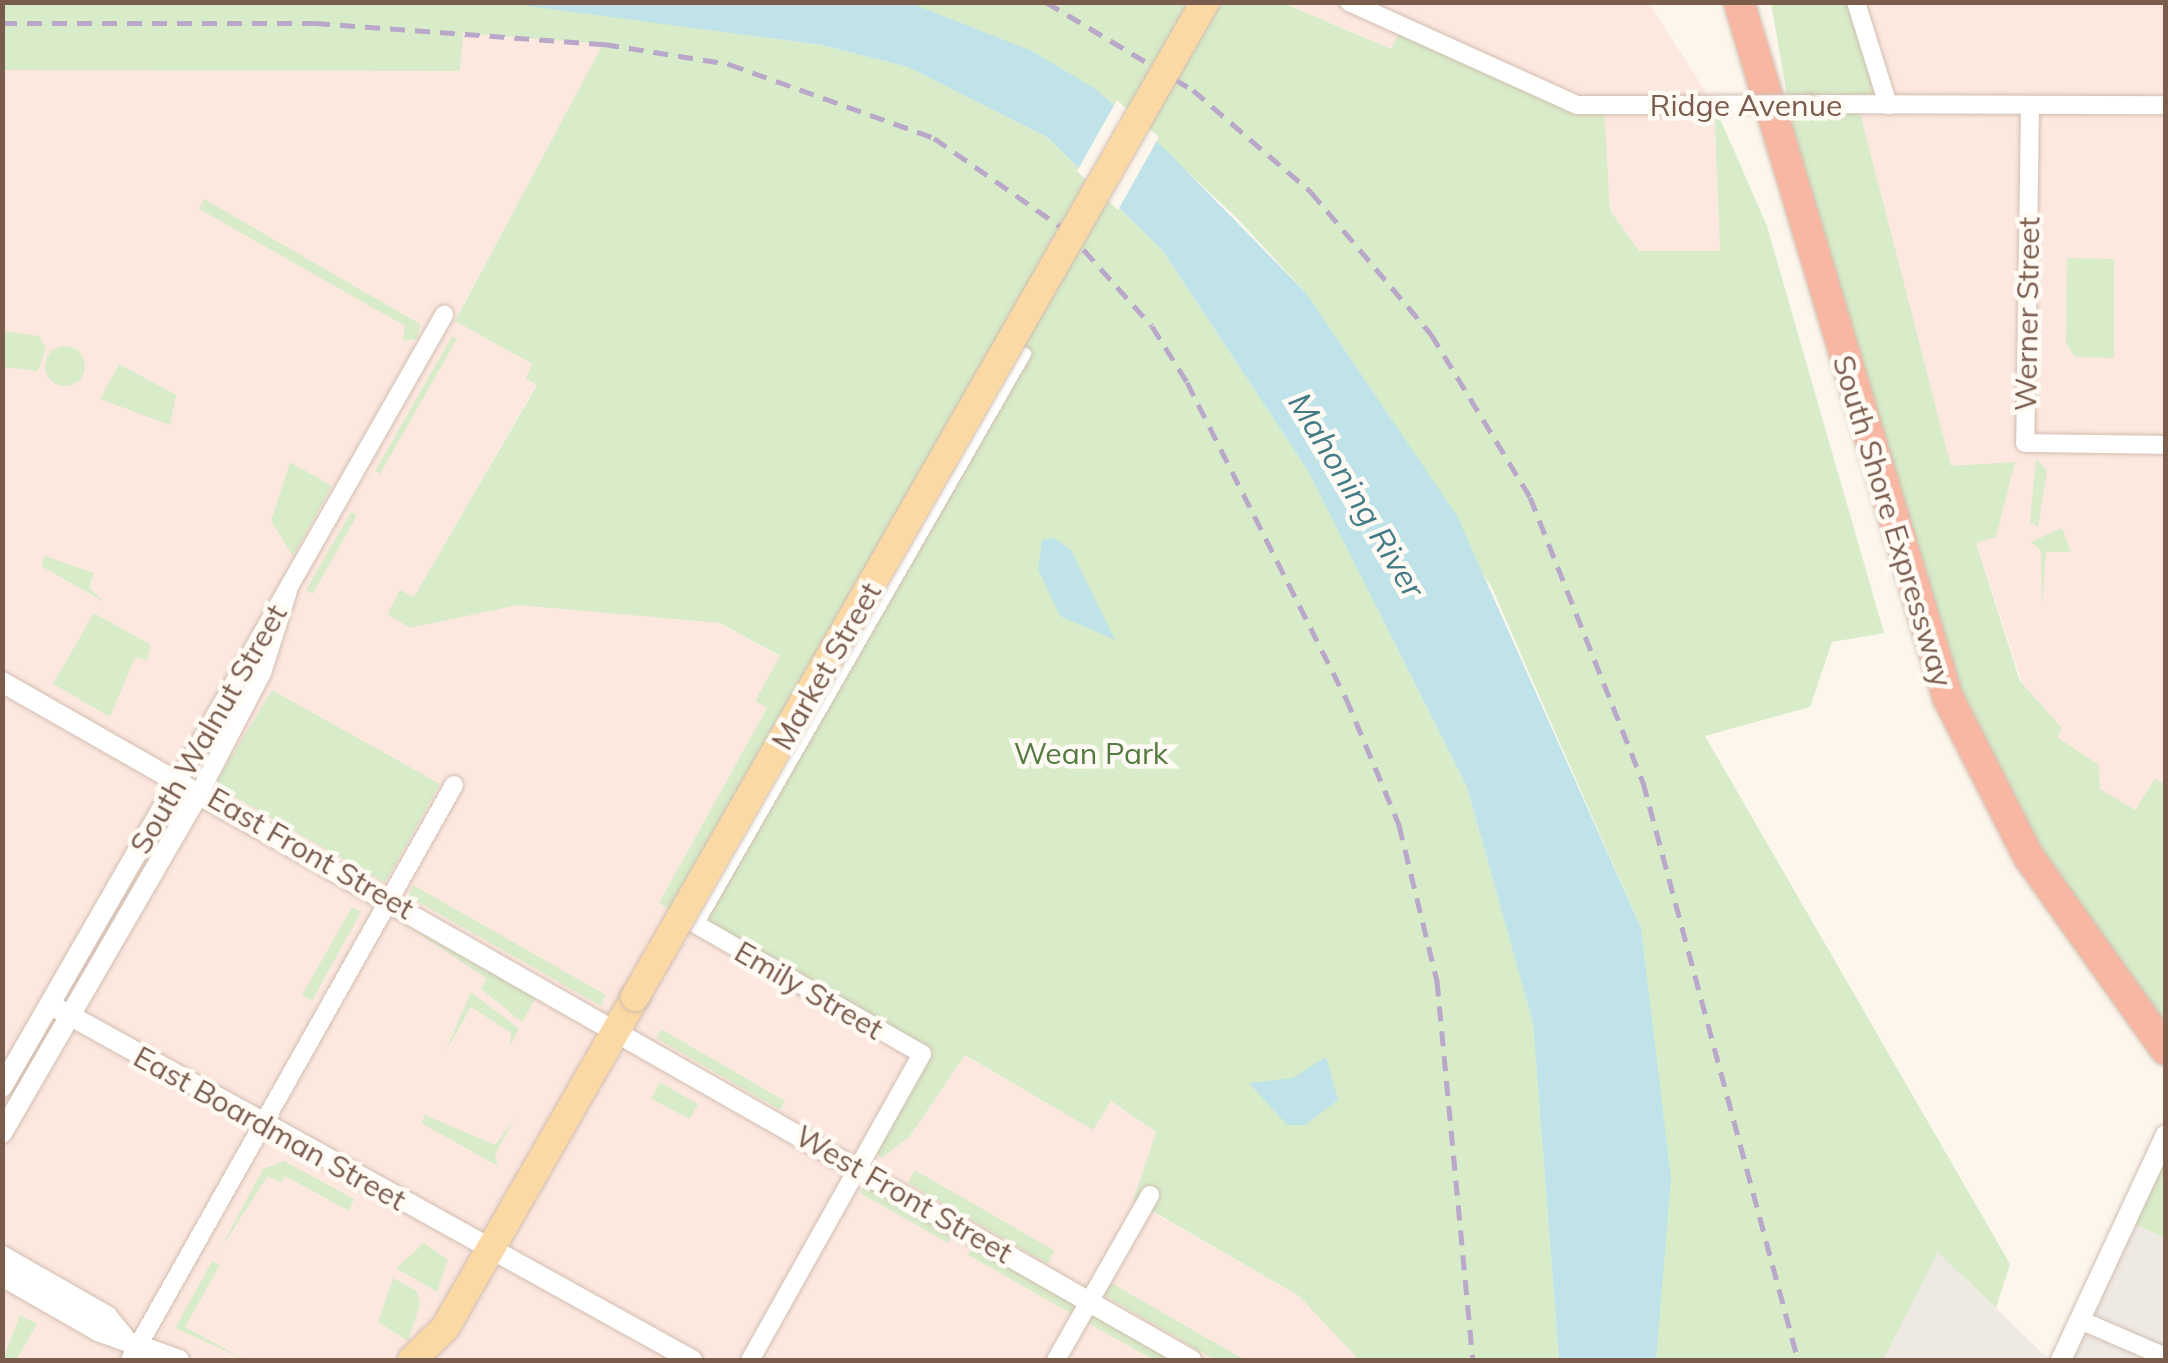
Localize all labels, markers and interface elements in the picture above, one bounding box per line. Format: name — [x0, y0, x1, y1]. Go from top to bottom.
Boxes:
street label: Ridge Avenue — [1650, 87, 1842, 123]
street label: Werner Street — [2007, 217, 2047, 411]
street label: South Shore Expressway — [1825, 351, 1961, 691]
water label: Mahoning River — [1281, 386, 1433, 604]
street label: Market Street — [764, 576, 888, 756]
street label: South Walnut Street — [122, 598, 294, 860]
park label: Wean Park — [1014, 735, 1168, 771]
street label: East Front Street — [202, 779, 420, 927]
street label: Emily Street — [729, 933, 889, 1047]
street label: East Boardman Street — [128, 1038, 412, 1218]
street label: West Front Street — [789, 1117, 1019, 1271]

